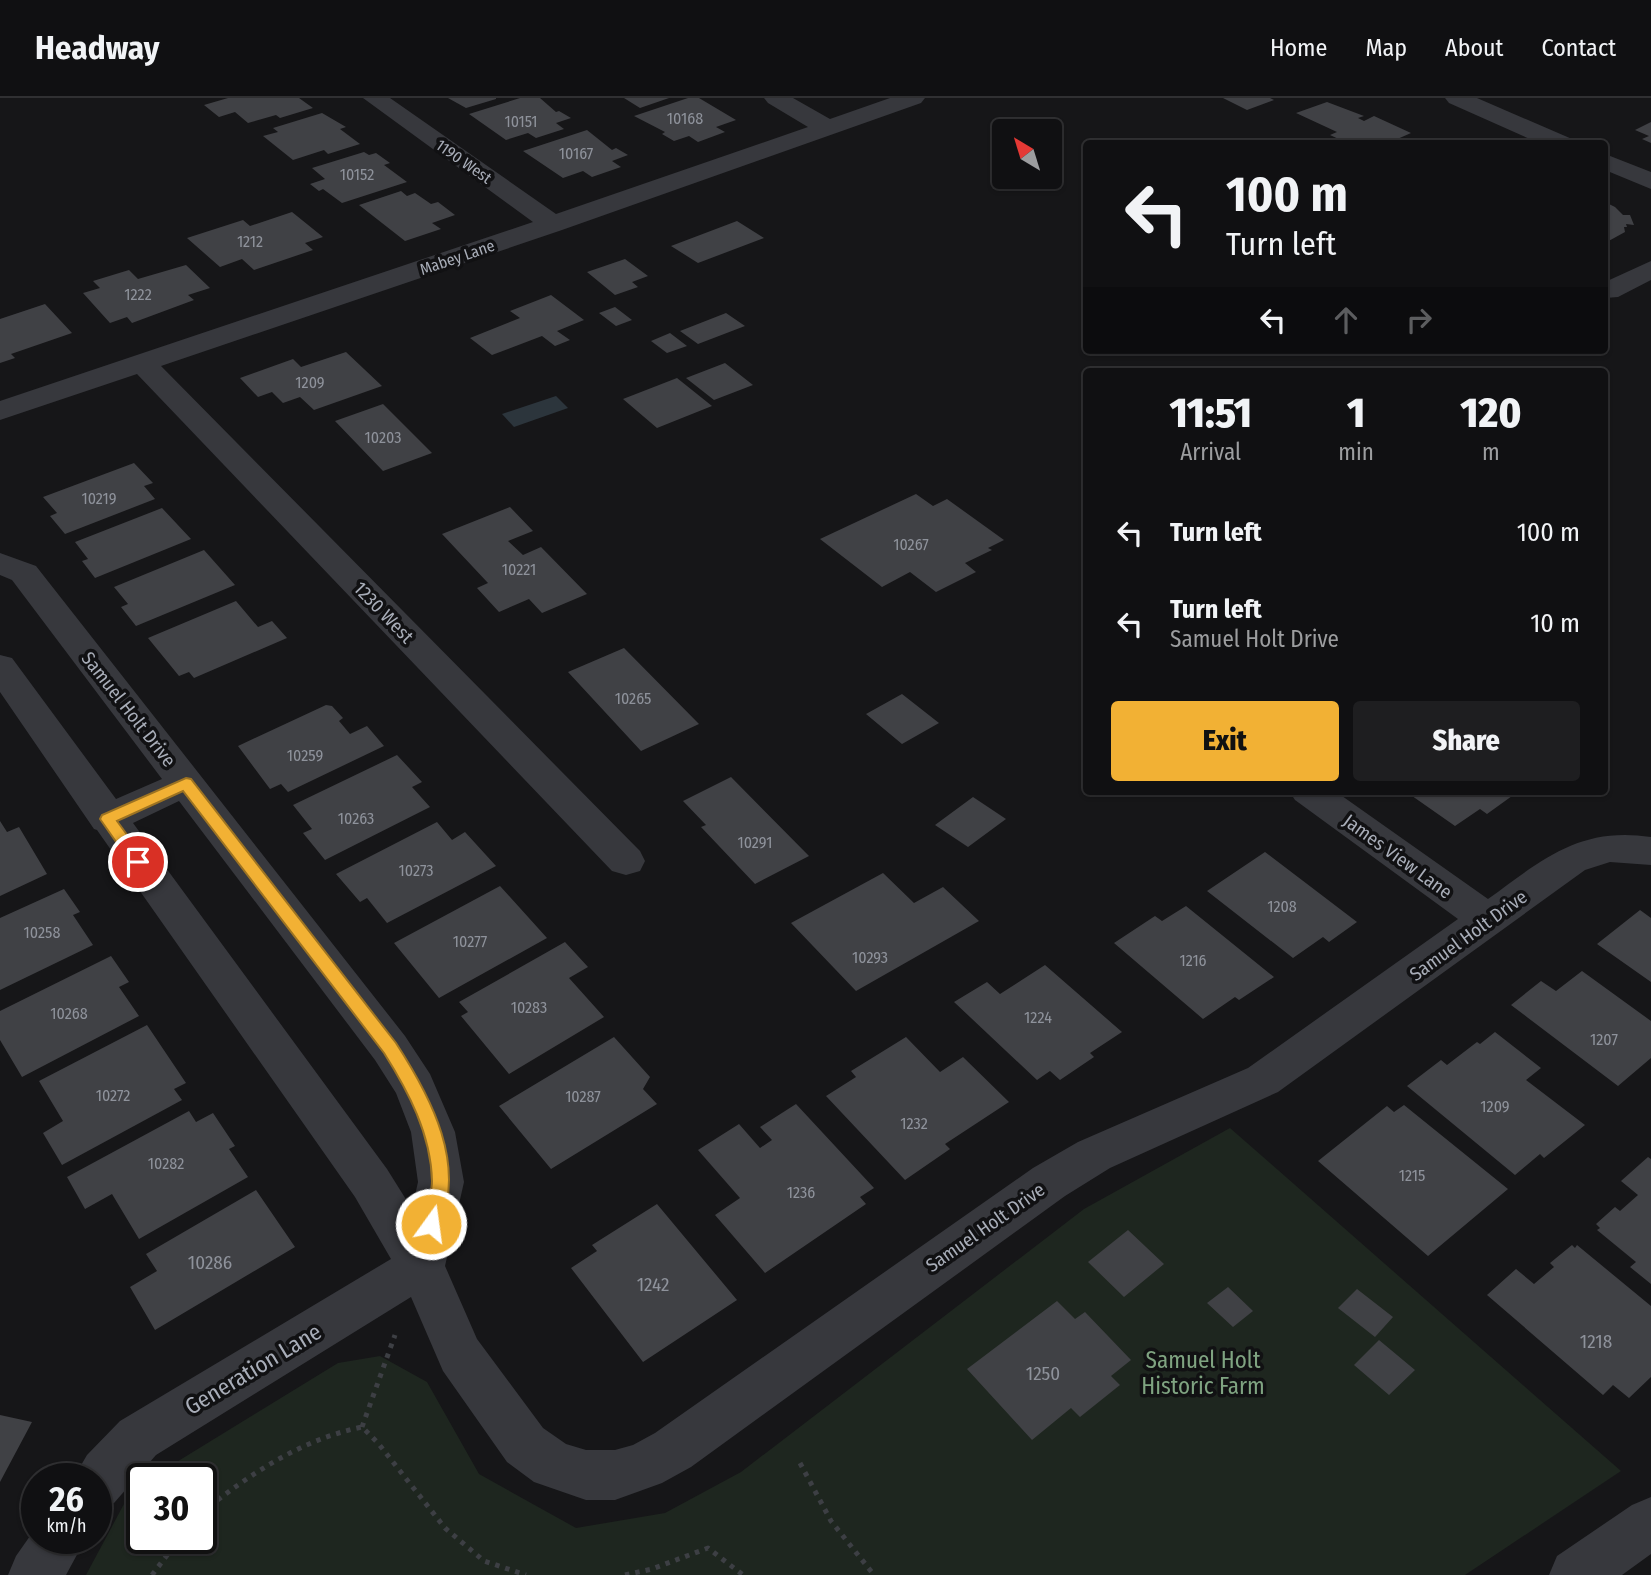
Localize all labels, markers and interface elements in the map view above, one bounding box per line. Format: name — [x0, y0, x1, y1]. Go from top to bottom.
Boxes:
text: Headway — [35, 28, 159, 68]
text: Home — [1270, 34, 1327, 62]
text: Map — [1365, 34, 1407, 62]
text: About — [1445, 34, 1503, 62]
text: Contact — [1541, 34, 1616, 62]
house number: 10168 — [667, 109, 703, 128]
house number: 10151 — [504, 112, 538, 131]
north arrow — [992, 119, 1062, 189]
map controls — [992, 119, 1062, 189]
street label: 1190 West — [432, 135, 496, 188]
house number: 10167 — [559, 144, 594, 163]
house number: 10152 — [340, 165, 374, 184]
text: 100 m — [1226, 165, 1348, 224]
icon: left — [1111, 168, 1202, 259]
text: Turn left — [1226, 225, 1336, 263]
house number: 1212 — [237, 232, 263, 251]
street label: Mabey Lane — [417, 236, 497, 279]
house number: 1222 — [124, 285, 152, 304]
icon: left — [1254, 301, 1292, 339]
icon: ahead — [1327, 301, 1365, 339]
icon: right — [1400, 301, 1438, 339]
house number: 1209 — [295, 373, 325, 392]
text: 11:51 — [1169, 388, 1252, 438]
text: 1 — [1347, 388, 1365, 438]
text: 120 — [1460, 388, 1522, 438]
house number: 10203 — [365, 428, 401, 447]
text: Arrival — [1180, 438, 1241, 466]
text: min — [1338, 438, 1374, 466]
text: m — [1482, 438, 1500, 466]
house number: 10219 — [81, 489, 117, 508]
icon: left — [1111, 514, 1149, 552]
text: Turn left — [1170, 517, 1262, 548]
text: 100 m — [1517, 517, 1580, 548]
house number: 10267 — [893, 535, 929, 554]
house number: 10221 — [502, 560, 536, 579]
street label: 1230 West — [349, 577, 419, 648]
text: Turn left — [1170, 594, 1262, 625]
icon: left — [1111, 605, 1149, 643]
text: 10 m — [1530, 608, 1580, 639]
text: Samuel Holt Drive — [1170, 625, 1339, 653]
street label: Samuel Holt Drive — [77, 647, 181, 771]
house number: 10265 — [615, 689, 651, 708]
button: Exit — [1111, 701, 1339, 781]
button: Share — [1353, 701, 1580, 781]
house number: 10259 — [287, 746, 323, 765]
house number: 10263 — [338, 809, 374, 828]
street label: James View Lane — [1339, 809, 1457, 904]
pin — [108, 832, 168, 892]
house number: 10291 — [737, 833, 773, 852]
icon: arrive — [119, 843, 157, 881]
house number: 10273 — [399, 861, 433, 880]
street label: Samuel Holt Drive — [1405, 885, 1532, 986]
house number: 1208 — [1267, 897, 1297, 916]
house number: 10258 — [24, 923, 60, 942]
house number: 10277 — [453, 932, 488, 951]
house number: 10293 — [852, 948, 888, 967]
house number: 1216 — [1179, 951, 1207, 970]
house number: 10283 — [511, 998, 547, 1017]
house number: 10268 — [50, 1004, 88, 1023]
house number: 1224 — [1024, 1008, 1052, 1027]
house number: 1207 — [1590, 1030, 1618, 1049]
house number: 10272 — [96, 1086, 130, 1105]
house number: 10287 — [565, 1087, 601, 1106]
house number: 1209 — [1480, 1097, 1510, 1116]
house number: 1232 — [900, 1114, 928, 1133]
house number: 10282 — [148, 1154, 184, 1173]
house number: 1215 — [1399, 1166, 1425, 1185]
street label: Samuel Holt Drive — [922, 1178, 1049, 1277]
house number: 1236 — [787, 1183, 815, 1202]
position arrow — [394, 1187, 468, 1261]
house number: 10286 — [188, 1251, 232, 1274]
house number: 1242 — [637, 1273, 669, 1296]
street label: Generation Lane — [180, 1317, 326, 1421]
house number: 1218 — [1580, 1330, 1612, 1353]
park label: Samuel Holt Historic Farm — [1141, 1346, 1265, 1400]
house number: 1250 — [1026, 1362, 1060, 1385]
speed limit sign: 30 — [126, 1463, 217, 1554]
text: 26 — [49, 1478, 84, 1520]
text: km/h — [46, 1515, 87, 1537]

